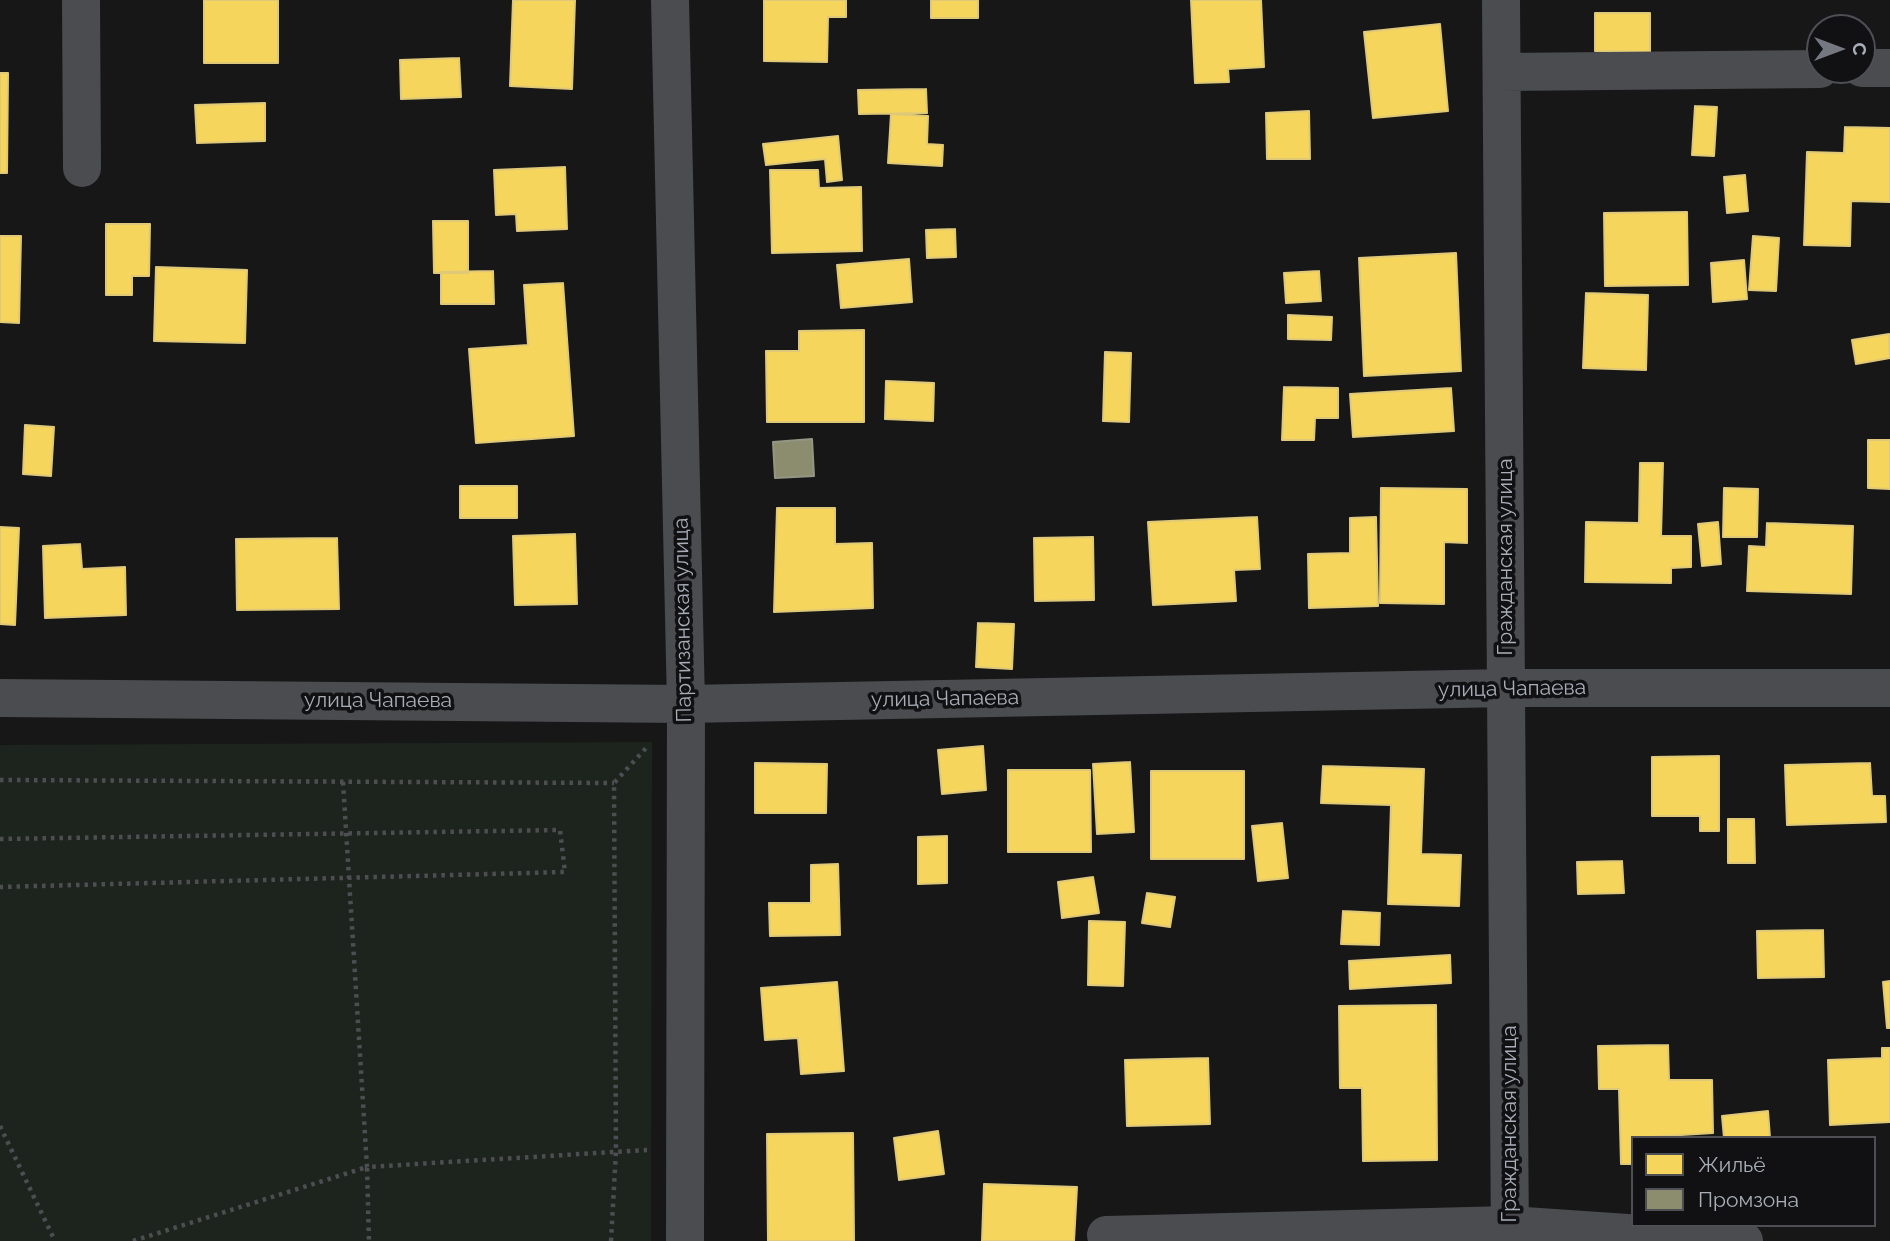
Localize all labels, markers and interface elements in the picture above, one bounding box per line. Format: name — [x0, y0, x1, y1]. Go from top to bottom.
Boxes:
north arrow — [1806, 14, 1876, 84]
text: С — [1849, 42, 1871, 56]
street label: Гражданская улица — [1493, 458, 1519, 656]
street label: Партизанская улица — [669, 517, 697, 723]
street label: улица Чапаева — [1438, 675, 1586, 703]
street label: улица Чапаева — [871, 685, 1019, 713]
street label: улица Чапаева — [304, 688, 452, 714]
street label: Гражданская улица — [1497, 1025, 1523, 1223]
legend — [1631, 1136, 1876, 1227]
text: Жильё — [1698, 1152, 1766, 1177]
text: Промзона — [1698, 1187, 1799, 1212]

